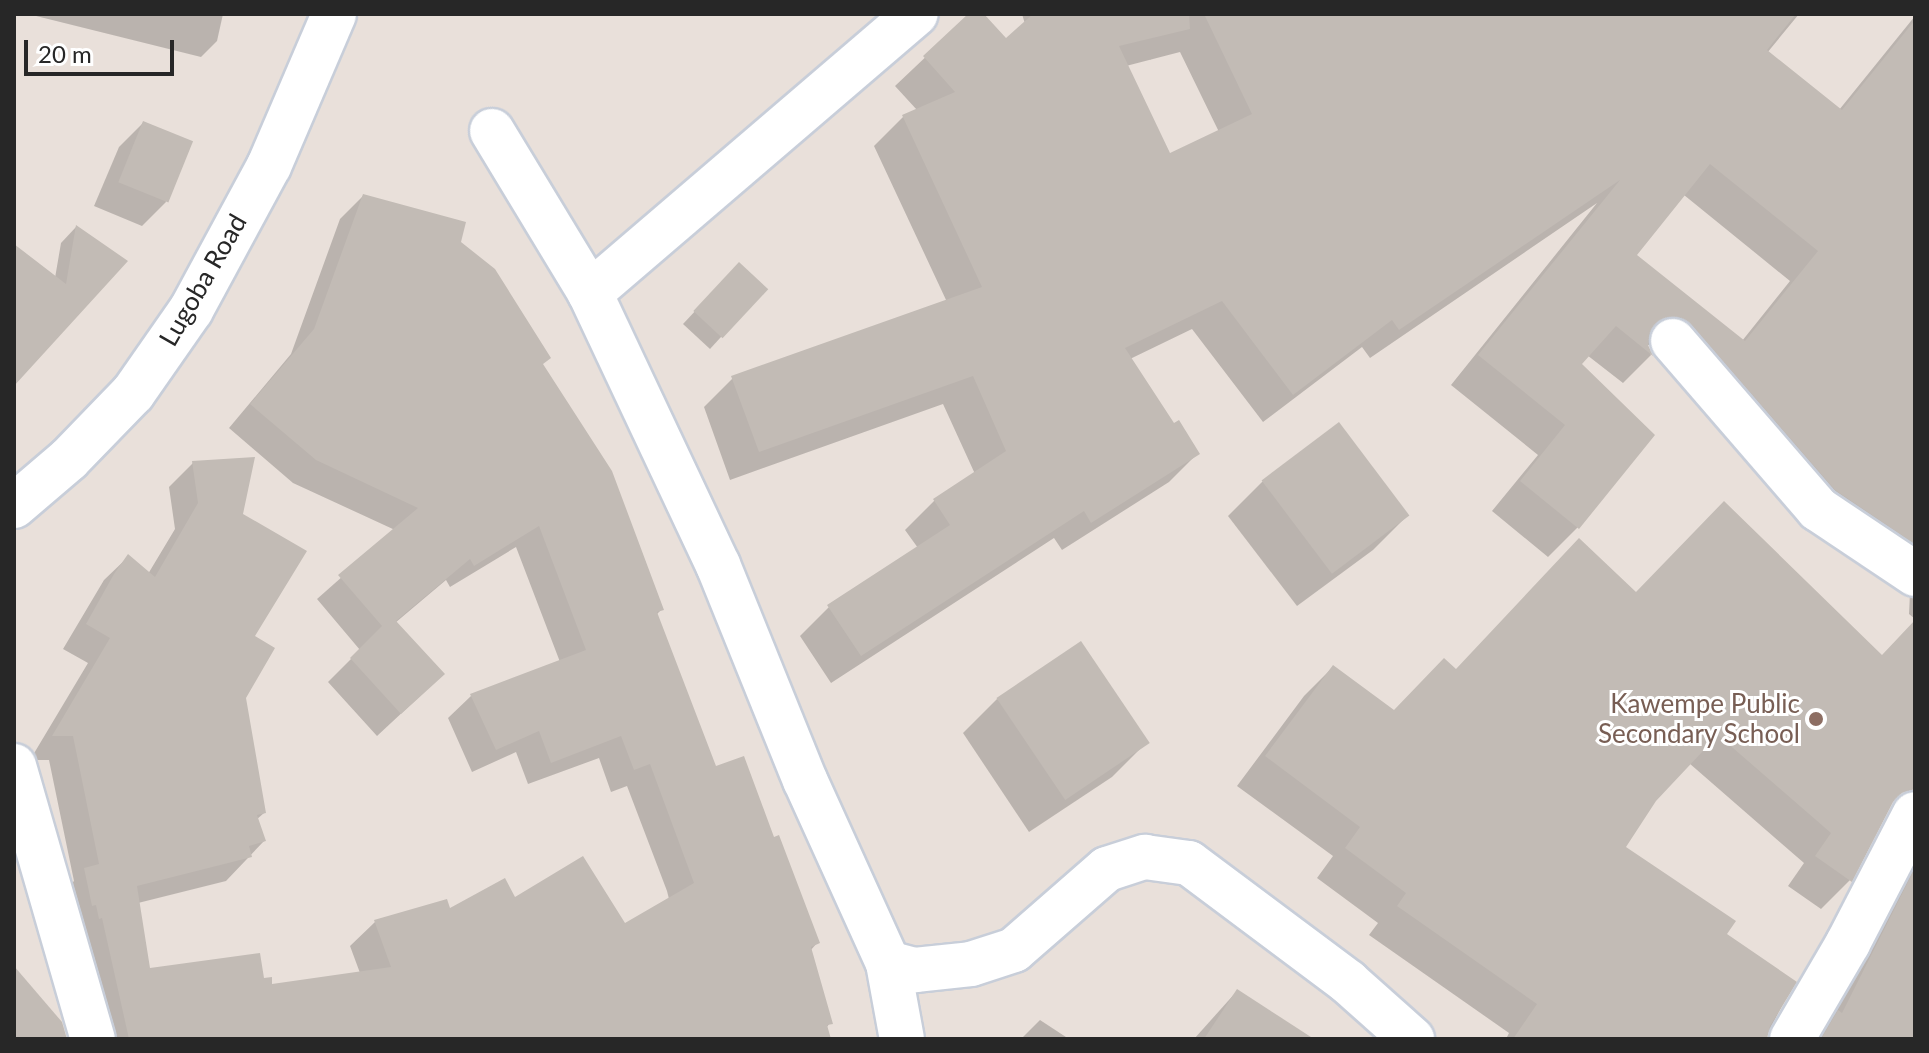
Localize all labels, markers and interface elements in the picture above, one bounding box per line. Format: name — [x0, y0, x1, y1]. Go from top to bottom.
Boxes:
scale bar — [28, 24, 178, 74]
text: 20 m — [38, 39, 92, 68]
street label: Lugoba Road — [153, 209, 253, 351]
place label: Kawempe Public Secondary School — [1597, 688, 1800, 750]
marker: Kawempe Public Secondary School — [1807, 710, 1825, 728]

